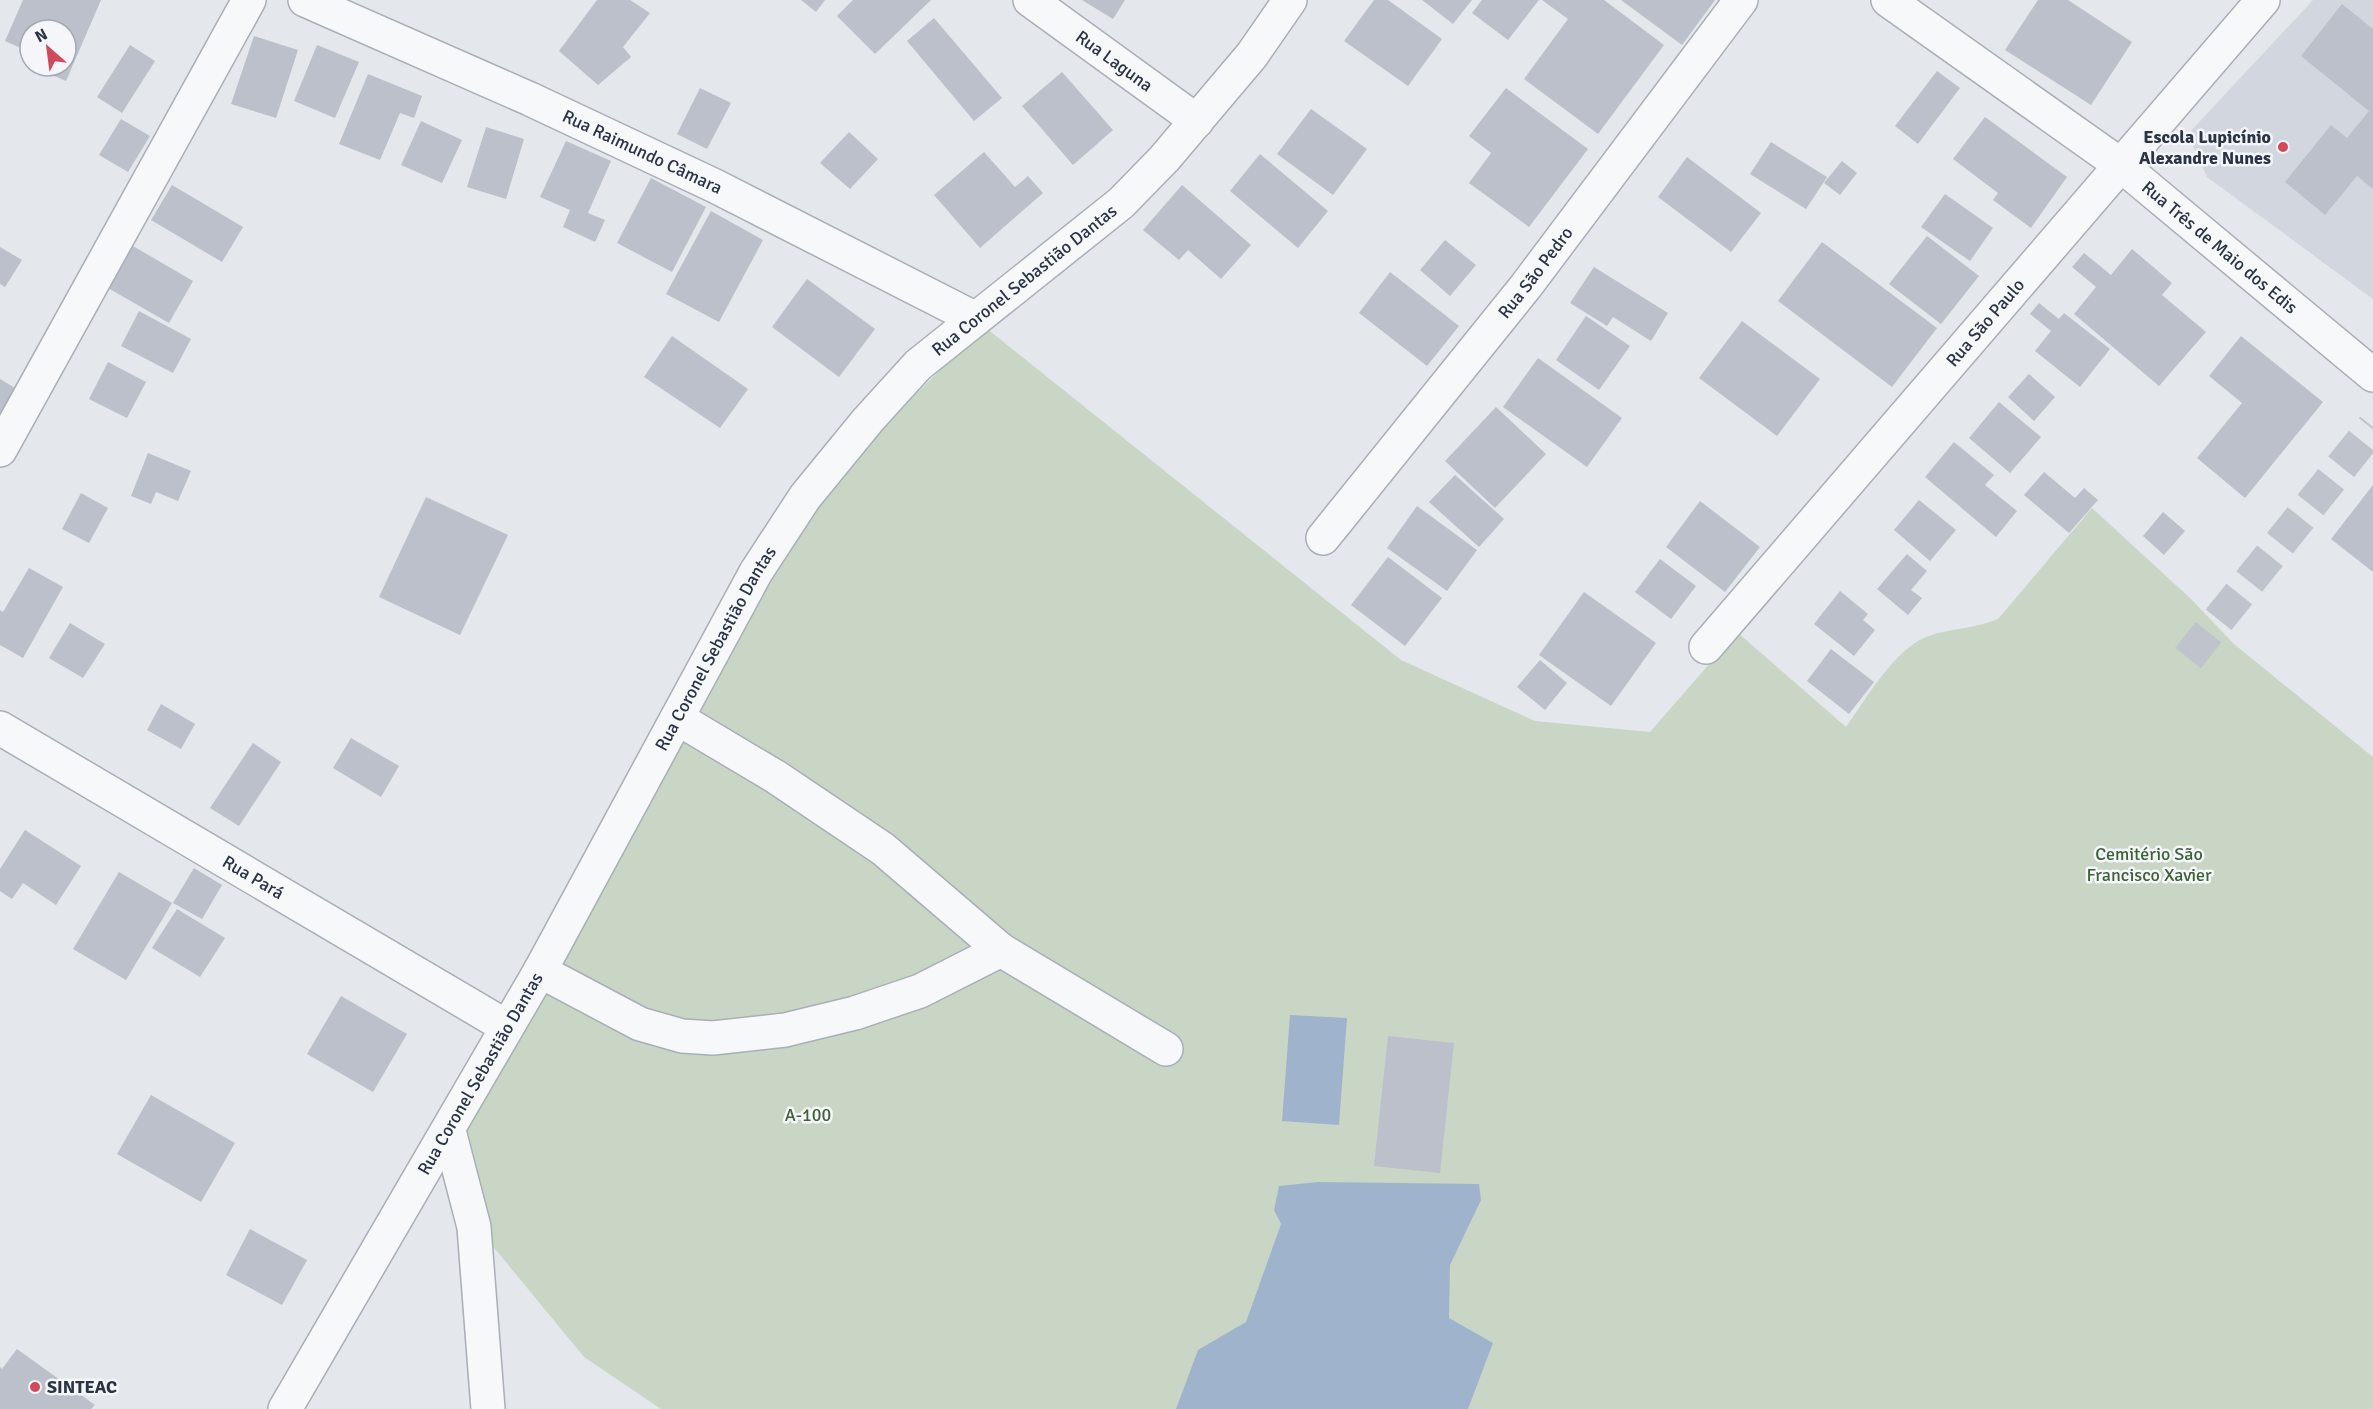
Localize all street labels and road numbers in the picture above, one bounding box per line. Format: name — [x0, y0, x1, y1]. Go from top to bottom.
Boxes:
street label: Rua Laguna — [1071, 26, 1157, 96]
street label: Rua Raimundo Câmara — [559, 105, 726, 199]
street label: Rua Três de Maio dos Edis — [2137, 176, 2302, 319]
street label: Rua Coronel Sebastião Dantas — [927, 200, 1121, 361]
street label: Rua São Pedro — [1493, 222, 1578, 323]
street label: Rua São Paulo — [1941, 274, 2029, 371]
street label: Rua Coronel Sebastião Dantas — [650, 542, 781, 755]
street label: Rua Pará — [218, 851, 288, 904]
street label: Rua Coronel Sebastião Dantas — [413, 968, 548, 1179]

